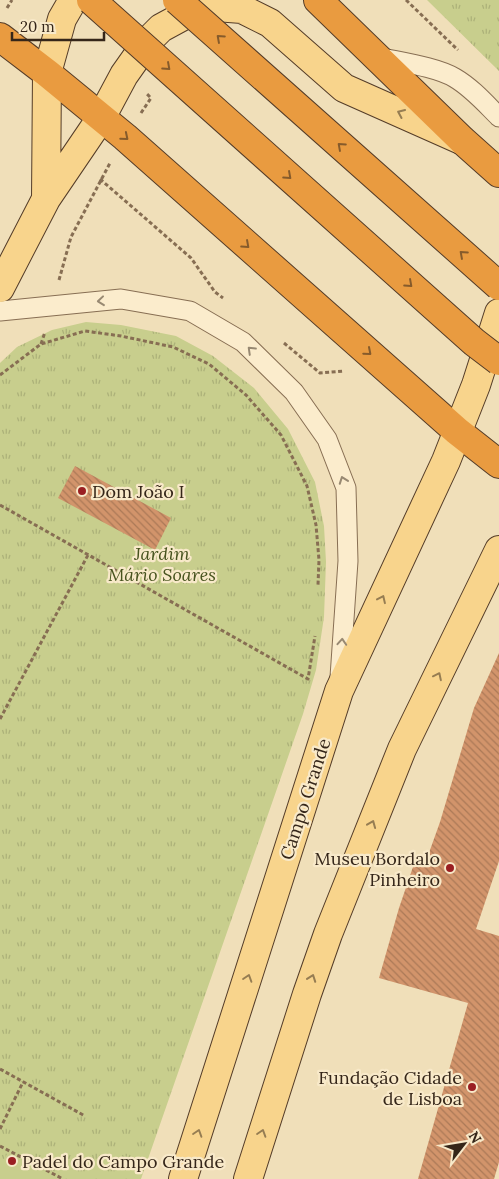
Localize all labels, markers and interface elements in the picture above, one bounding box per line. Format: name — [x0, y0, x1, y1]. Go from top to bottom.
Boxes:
scale bar — [12, 10, 105, 42]
text: 20 m — [20, 17, 55, 36]
one-way arrow — [216, 34, 225, 43]
one-way arrow — [161, 62, 170, 71]
one-way arrow — [397, 109, 406, 120]
one-way arrow — [119, 131, 128, 140]
one-way arrow — [338, 142, 347, 151]
one-way arrow — [282, 170, 291, 179]
one-way arrow — [241, 239, 250, 248]
one-way arrow — [459, 250, 468, 259]
one-way arrow — [403, 278, 412, 287]
one-way arrow — [96, 295, 104, 306]
one-way arrow — [247, 346, 256, 355]
one-way arrow — [363, 347, 372, 356]
one-way arrow — [339, 477, 349, 485]
place label: Dom João I — [92, 480, 185, 503]
marker: Dom João I — [76, 485, 88, 497]
park label: Jardim Mário Soares — [108, 542, 216, 586]
one-way arrow — [375, 595, 386, 604]
one-way arrow — [337, 638, 348, 646]
one-way arrow — [431, 672, 442, 681]
street label: Campo Grande — [275, 735, 335, 863]
one-way arrow — [366, 820, 376, 829]
place label: Museu Bordalo Pinheiro — [314, 847, 440, 891]
marker: Museu Bordalo Pinheiro — [444, 862, 456, 874]
one-way arrow — [242, 974, 252, 982]
one-way arrow — [306, 974, 316, 983]
place label: Fundação Cidade de Lisboa — [318, 1066, 462, 1110]
marker: Fundação Cidade de Lisboa — [466, 1081, 478, 1093]
north arrow — [439, 1119, 489, 1169]
text: N — [465, 1128, 486, 1147]
one-way arrow — [193, 1129, 203, 1137]
one-way arrow — [257, 1129, 267, 1137]
place label: Padel do Campo Grande — [22, 1150, 225, 1173]
marker: Padel do Campo Grande — [6, 1155, 18, 1167]

